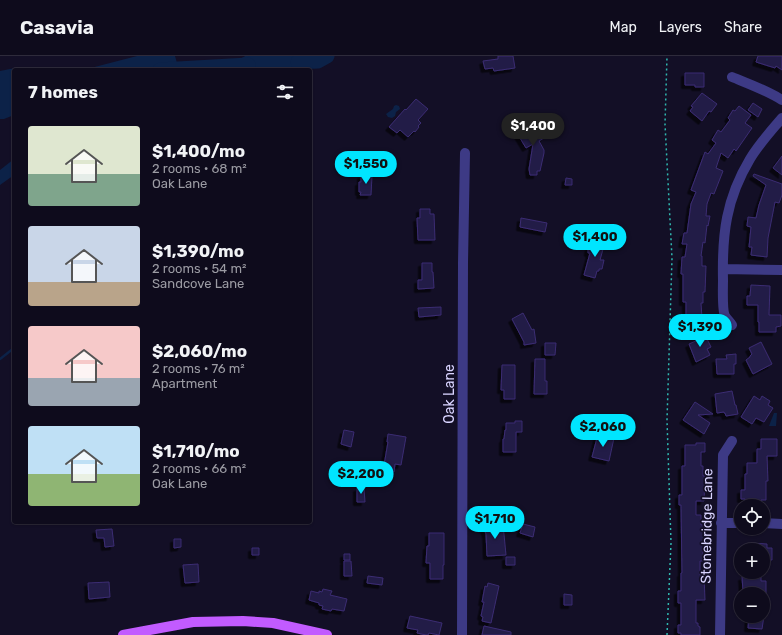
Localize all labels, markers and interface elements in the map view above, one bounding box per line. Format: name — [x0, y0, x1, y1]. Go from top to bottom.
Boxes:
text: Casavia — [20, 16, 94, 39]
text: Map — [610, 19, 637, 36]
text: Layers — [659, 19, 702, 36]
text: Share — [724, 19, 762, 36]
icon: filters — [274, 81, 296, 103]
text: 7 homes — [28, 82, 98, 102]
pin: $1,400 — [500, 113, 566, 147]
text: $1,400 — [510, 118, 556, 133]
text: $1,400/mo — [152, 141, 245, 161]
icon: home — [60, 142, 108, 190]
pin: $1,550 — [333, 151, 399, 185]
text: $1,550 — [344, 156, 388, 171]
text: 2 rooms · 68 m² — [152, 161, 247, 176]
text: Oak Lane — [152, 176, 207, 191]
pin: $1,400 — [562, 224, 628, 258]
text: $1,400 — [572, 229, 618, 244]
text: $1,390/mo — [152, 241, 244, 261]
icon: home — [60, 242, 108, 290]
text: 2 rooms · 54 m² — [152, 261, 246, 276]
text: Sandcove Lane — [152, 276, 244, 291]
pin: $1,390 — [667, 314, 733, 348]
text: $1,390 — [678, 319, 722, 334]
text: $2,060/mo — [152, 341, 247, 361]
icon: home — [60, 342, 108, 390]
text: 2 rooms · 76 m² — [152, 361, 245, 376]
street label: Oak Lane — [441, 364, 458, 424]
text: Apartment — [152, 376, 217, 391]
pin: $2,060 — [570, 414, 636, 448]
text: $2,060 — [580, 419, 626, 434]
text: $1,710/mo — [152, 441, 240, 461]
icon: home — [60, 442, 108, 490]
text: 2 rooms · 66 m² — [152, 461, 246, 476]
pin: $2,200 — [328, 461, 394, 495]
text: $2,200 — [338, 466, 384, 481]
street label: Stonebridge Lane — [697, 468, 717, 584]
text: Oak Lane — [152, 476, 207, 491]
map controls — [734, 499, 770, 623]
button: locate — [734, 499, 770, 535]
pin: $1,710 — [462, 506, 528, 540]
text: $1,710 — [474, 511, 516, 526]
button: + — [734, 543, 770, 579]
button: − — [734, 587, 770, 623]

